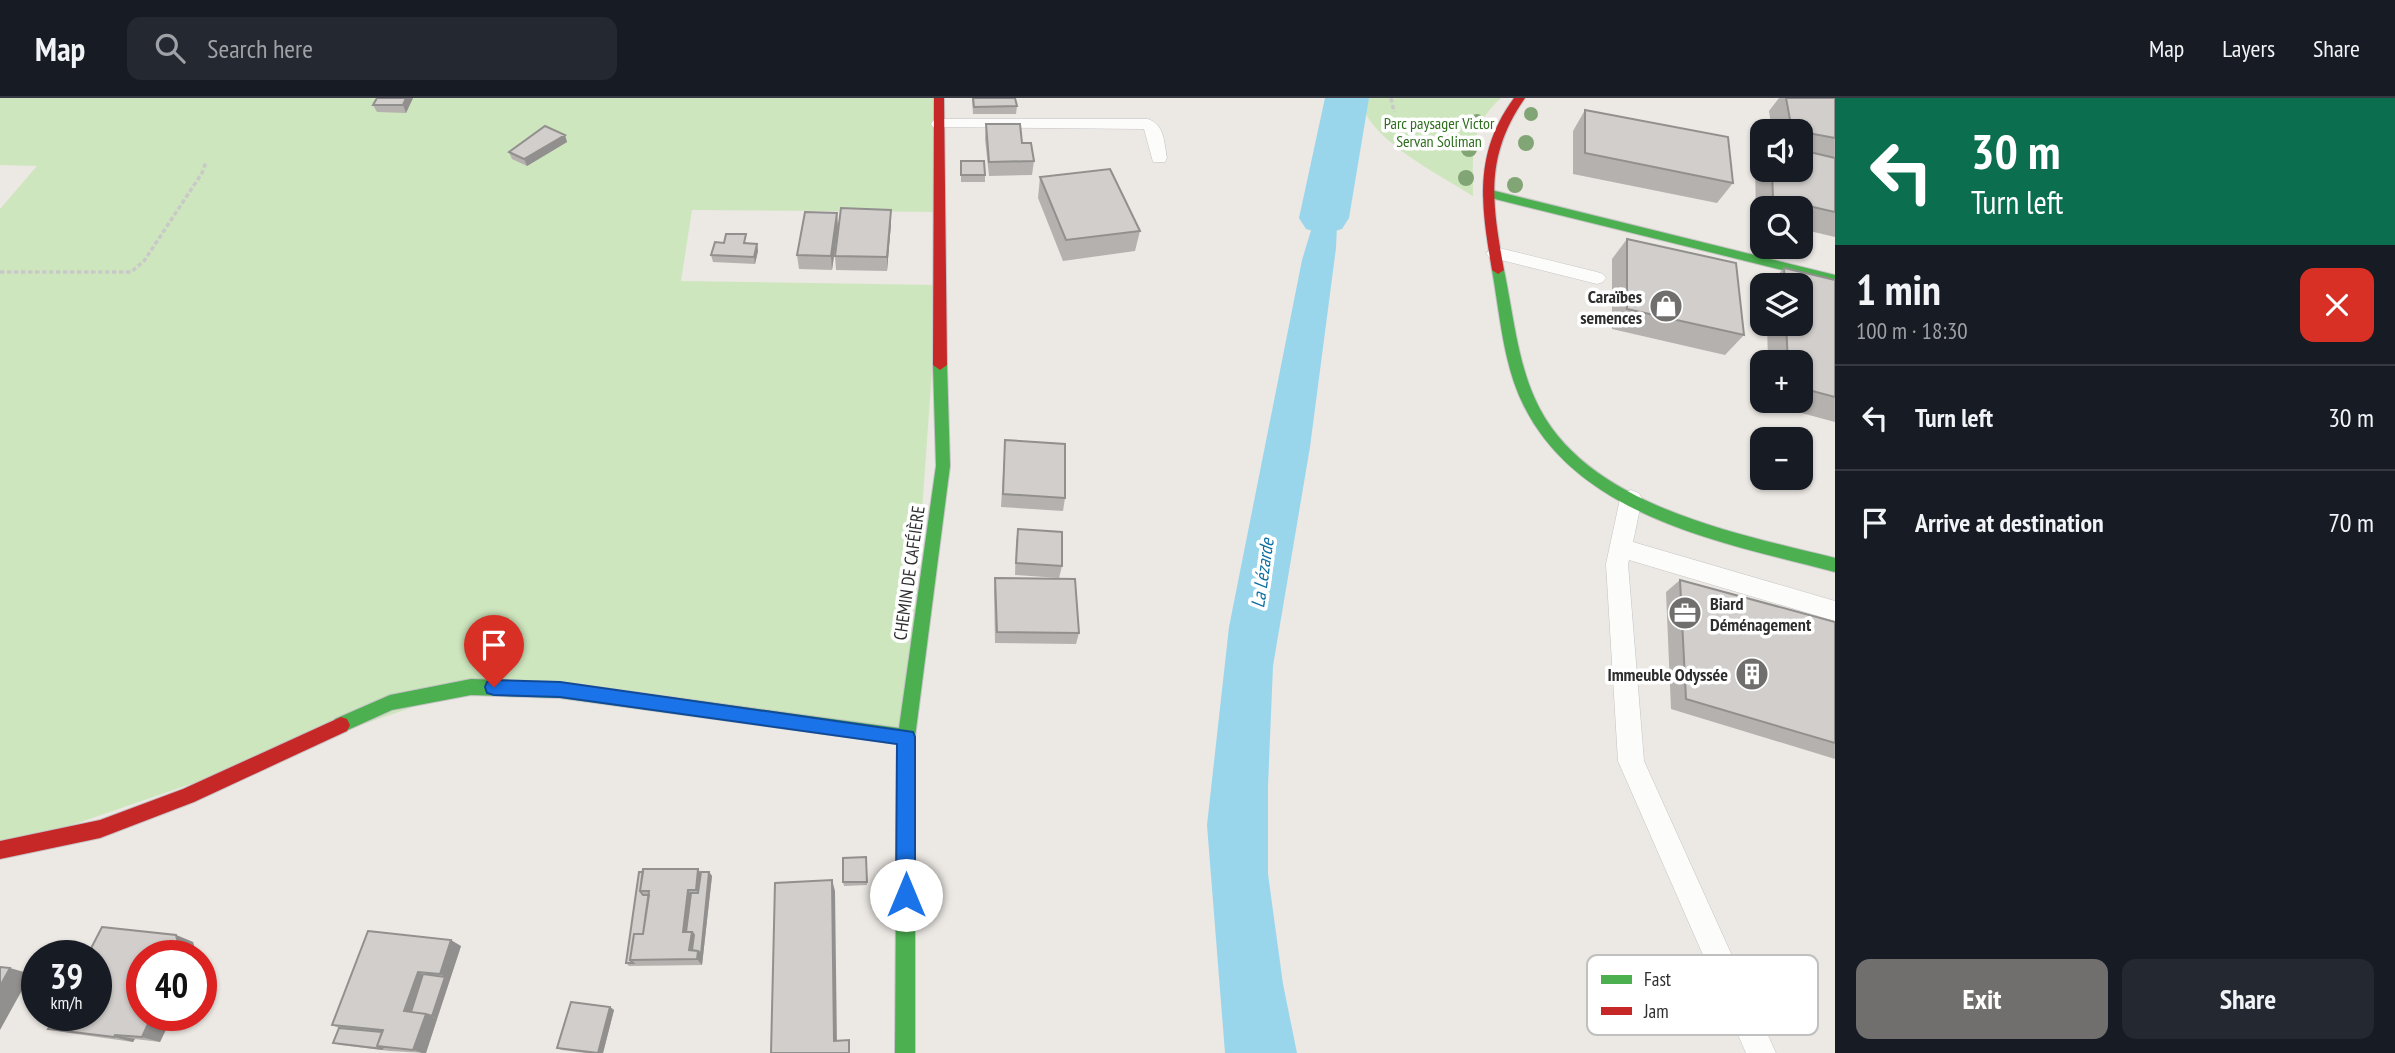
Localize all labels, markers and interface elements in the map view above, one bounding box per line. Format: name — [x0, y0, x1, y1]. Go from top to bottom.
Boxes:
search box — [127, 17, 617, 80]
text: Map — [35, 27, 85, 70]
icon: search — [151, 29, 189, 67]
text: Search here — [207, 32, 313, 65]
text: Map — [2149, 33, 2184, 64]
text: Layers — [2222, 33, 2275, 64]
text: Share — [2313, 33, 2360, 64]
park label: Parc paysager Victor Servan Soliman — [1384, 113, 1495, 151]
map controls — [1750, 119, 1813, 490]
button: sound — [1750, 119, 1813, 182]
text: 30 m — [1971, 119, 2060, 183]
icon: left — [1856, 126, 1947, 217]
text: Turn left — [1971, 181, 2063, 223]
button: search — [1750, 196, 1813, 259]
text: 1 min — [1856, 262, 1941, 317]
button: close — [2300, 268, 2374, 342]
button: layers — [1750, 273, 1813, 336]
place label: Caraïbes semences — [1580, 285, 1642, 329]
shop icon: Caraïbes semences — [1647, 287, 1685, 325]
text: 100 m · 18:30 — [1856, 316, 1968, 345]
button: + — [1750, 350, 1813, 413]
icon: left — [1856, 399, 1894, 437]
text: Turn left — [1915, 401, 1993, 434]
text: 30 m — [2328, 401, 2374, 434]
button: − — [1750, 427, 1813, 490]
street label: CHEMIN DE CAFÉIÈRE — [888, 504, 930, 642]
icon: arrive — [1856, 504, 1894, 542]
text: Arrive at destination — [1915, 506, 2104, 539]
text: 70 m — [2328, 506, 2374, 539]
water label: La Lézarde — [1245, 536, 1279, 609]
place label: Biard Déménagement — [1710, 592, 1812, 636]
office icon: Biard Déménagement — [1666, 594, 1704, 632]
pin — [464, 615, 524, 687]
icon: arrive — [475, 626, 513, 664]
building icon: Immeuble Odyssée — [1733, 655, 1771, 693]
place label: Immeuble Odyssée — [1607, 663, 1728, 686]
position arrow — [869, 858, 943, 932]
speed limit sign: 40 — [126, 940, 217, 1031]
text: 39 — [50, 953, 83, 999]
legend — [1587, 955, 1818, 1035]
button: Exit — [1856, 959, 2108, 1039]
button: Share — [2122, 959, 2374, 1039]
text: Fast — [1644, 967, 1672, 991]
text: km/h — [51, 991, 82, 1014]
text: Jam — [1643, 999, 1669, 1023]

